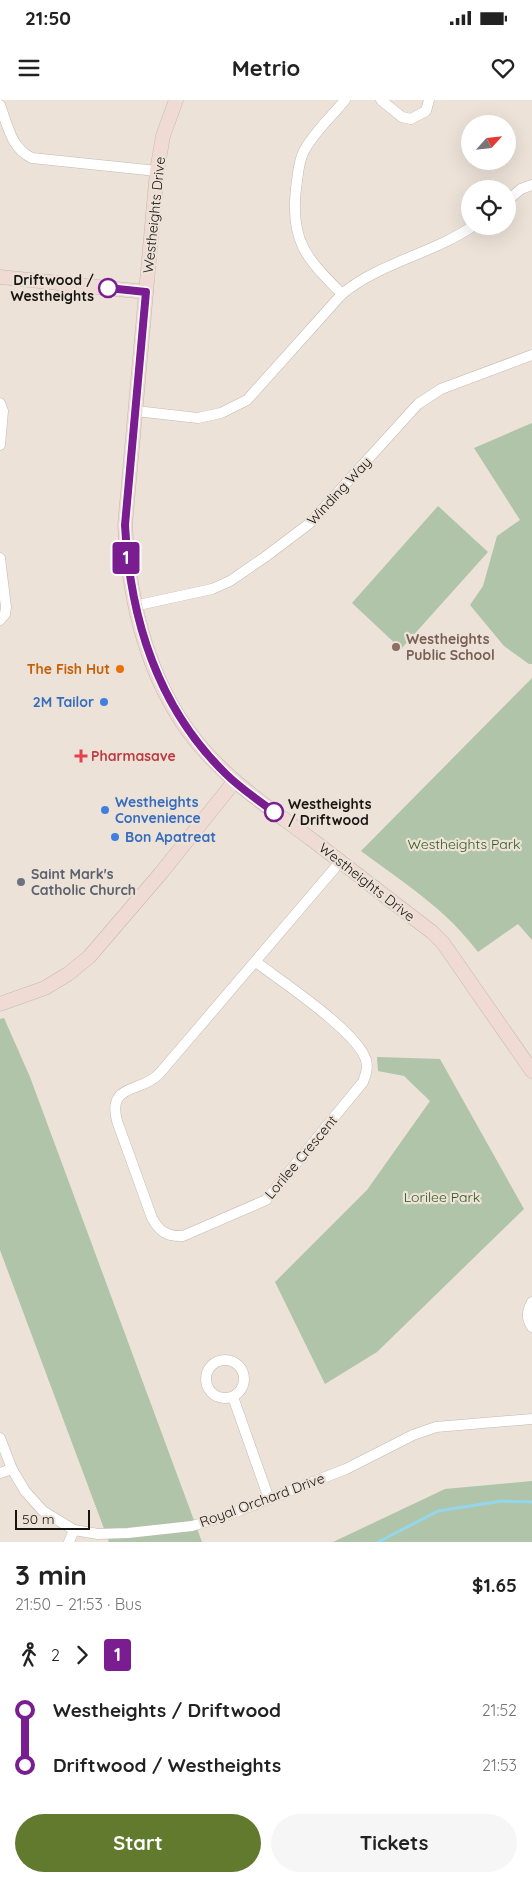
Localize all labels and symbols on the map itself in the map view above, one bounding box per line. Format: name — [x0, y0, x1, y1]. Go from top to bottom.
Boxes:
north arrow — [461, 115, 516, 170]
street label: Westheights Drive — [139, 156, 169, 274]
place label: Driftwood / Westheights — [11, 271, 94, 305]
marker: Driftwood / Westheights — [98, 278, 118, 298]
street label: Winding Way — [303, 453, 375, 529]
line badge: 1 — [110, 542, 142, 574]
place label: Westheights Public School — [406, 630, 495, 664]
marker: Westheights Public School — [390, 641, 402, 653]
place label: The Fish Hut — [27, 660, 110, 678]
marker: The Fish Hut — [114, 663, 126, 675]
place label: 2M Tailor — [33, 693, 94, 711]
marker: 2M Tailor — [98, 696, 110, 708]
place label: Pharmasave — [91, 747, 176, 765]
marker: Pharmasave — [75, 750, 87, 762]
place label: Westheights Convenience — [115, 793, 201, 827]
place label: Westheights / Driftwood — [288, 795, 372, 829]
marker: Westheights / Driftwood — [264, 802, 284, 822]
marker: Westheights Convenience — [99, 804, 111, 816]
place label: Bon Apatreat — [125, 828, 216, 846]
marker: Bon Apatreat — [109, 831, 121, 843]
park label: Westheights Park — [407, 835, 521, 853]
street label: Westheights Drive — [315, 839, 419, 925]
place label: Saint Mark's Catholic Church — [31, 865, 136, 899]
marker: Saint Mark's Catholic Church — [15, 876, 27, 888]
street label: Lorilee Crescent — [261, 1111, 341, 1203]
park label: Lorilee Park — [404, 1188, 480, 1206]
street label: Royal Orchard Drive — [197, 1469, 327, 1531]
scale bar — [15, 1507, 90, 1530]

